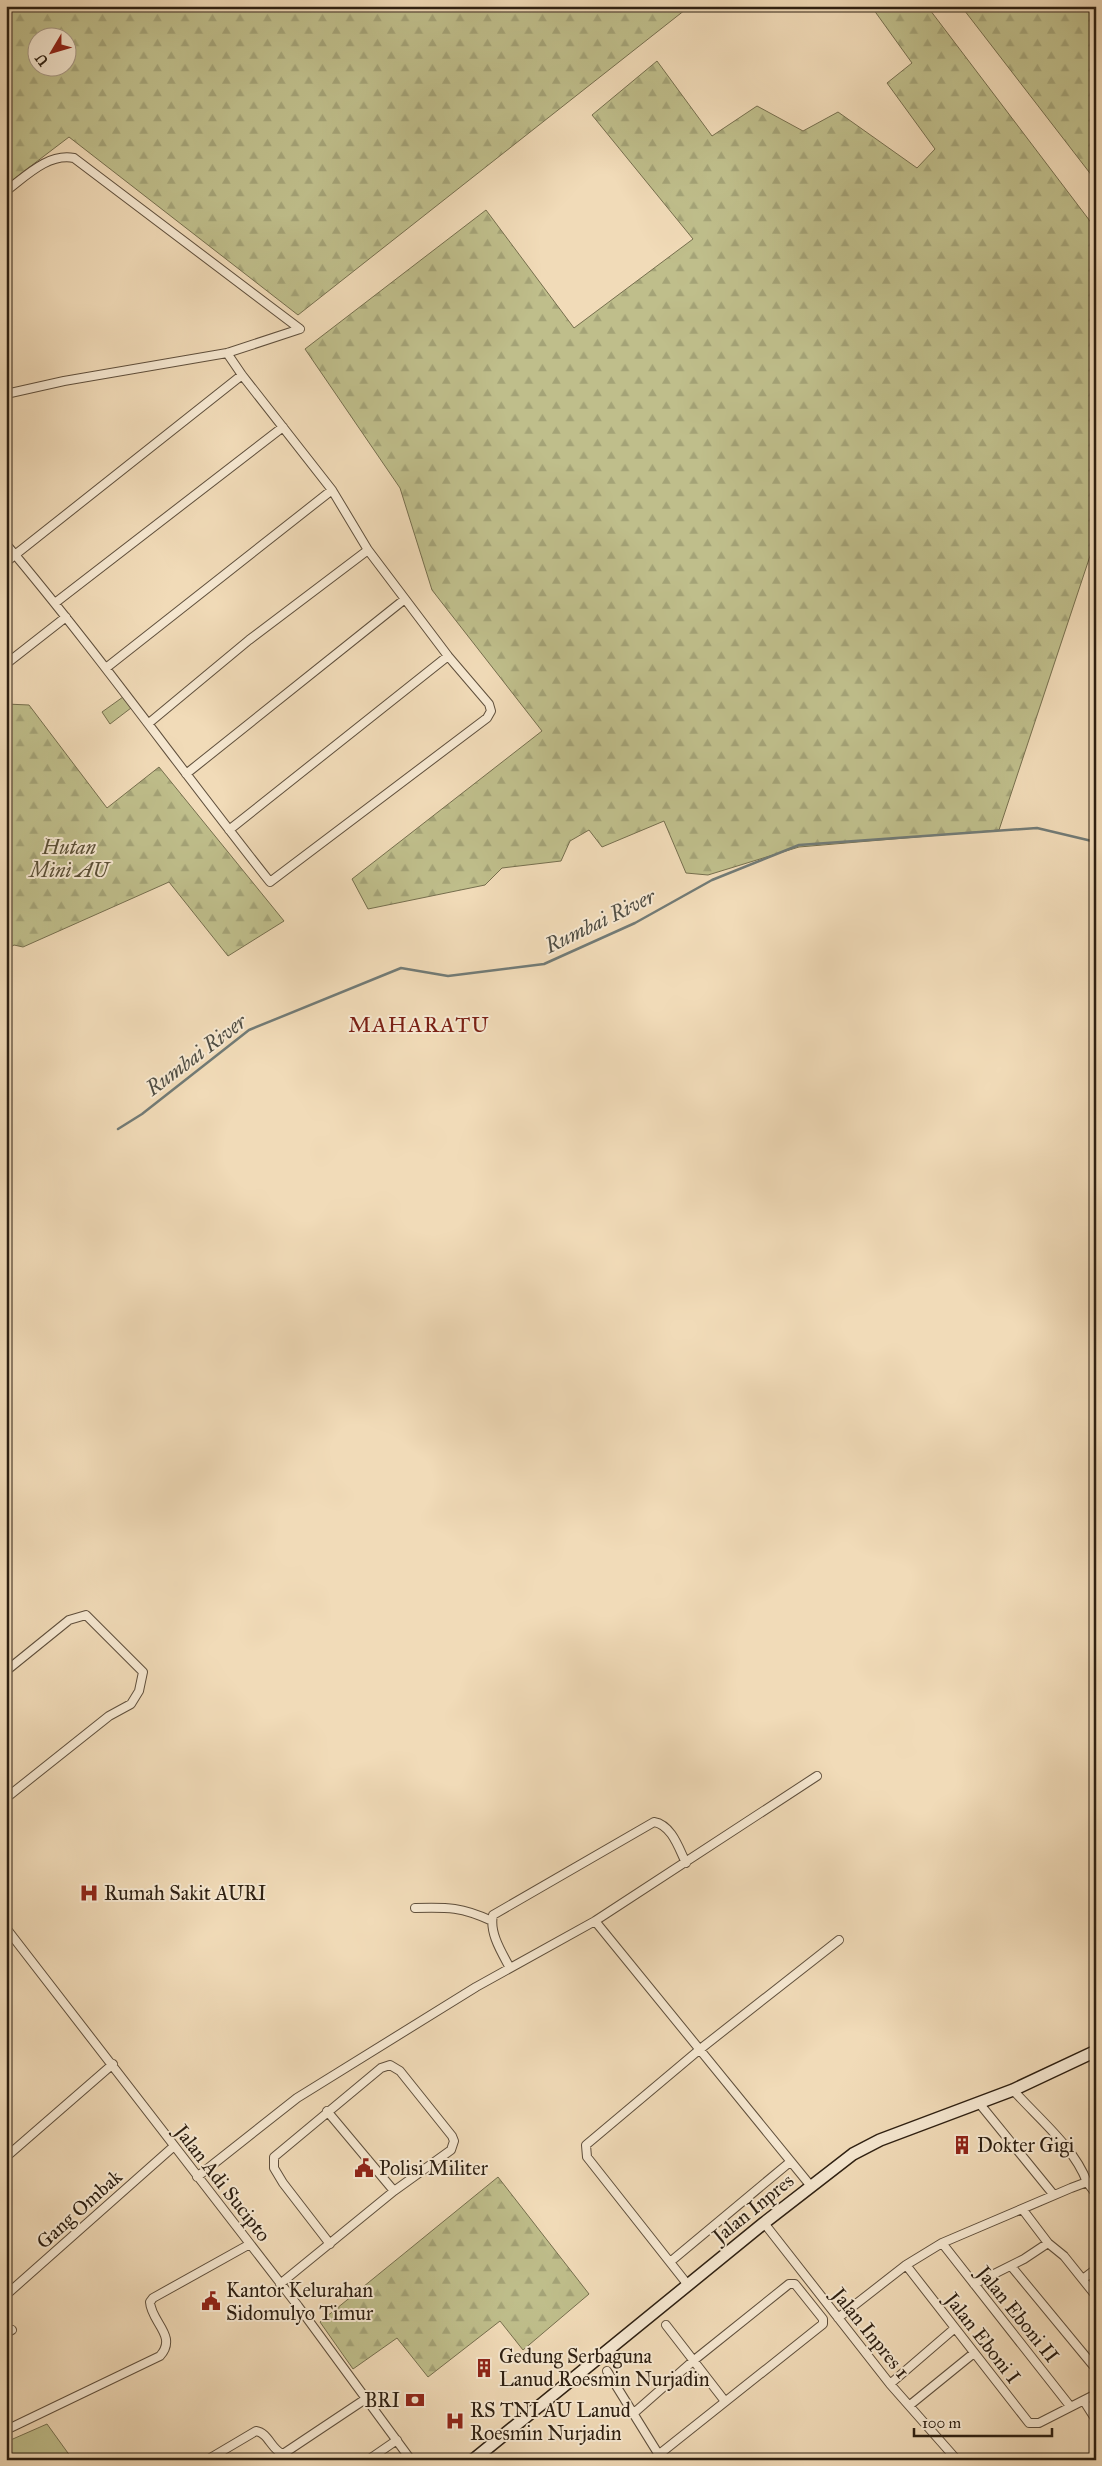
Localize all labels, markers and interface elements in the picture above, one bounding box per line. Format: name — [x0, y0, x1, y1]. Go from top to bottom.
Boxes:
north arrow — [28, 28, 78, 78]
text: U — [31, 49, 52, 69]
park label: Hutan Mini AU — [28, 835, 112, 882]
water label: Rumbai River — [540, 883, 661, 959]
water label: Rumbai River — [140, 1008, 253, 1102]
district label: MAHARATU — [348, 1011, 490, 1038]
place label: Rumah Sakit AURI — [104, 1881, 266, 1905]
hospital icon: Rumah Sakit AURI — [78, 1882, 100, 1904]
street label: Jalan Adi Sucipto — [168, 2118, 276, 2247]
place label: Dokter Gigi — [977, 2133, 1075, 2158]
building icon: Dokter Gigi — [951, 2134, 973, 2156]
place label: Polisi Militer — [379, 2156, 488, 2180]
public building icon: Polisi Militer — [353, 2157, 375, 2179]
street label: Gang Ombak — [31, 2164, 128, 2254]
street label: Jalan Inpres — [706, 2168, 799, 2250]
street label: Jalan Eboni II — [972, 2261, 1064, 2367]
place label: Kantor Kelurahan Sidomulyo Timur — [226, 2278, 374, 2325]
street label: Jalan Inpres 1 — [825, 2281, 915, 2384]
street label: Jalan Eboni I — [940, 2288, 1026, 2388]
public building icon: Kantor Kelurahan Sidomulyo Timur — [200, 2290, 222, 2312]
place label: Gedung Serbaguna Lanud Roesmin Nurjadin — [499, 2344, 710, 2391]
building icon: Gedung Serbaguna Lanud Roesmin Nurjadin — [473, 2357, 495, 2379]
place label: BRI — [364, 2388, 400, 2412]
bank icon: BRI — [404, 2389, 426, 2411]
place label: RS TNI AU Lanud Roesmin Nurjadin — [470, 2398, 631, 2445]
scale bar — [914, 2406, 1052, 2438]
hospital icon: RS TNI AU Lanud Roesmin Nurjadin — [444, 2410, 466, 2432]
text: 100 m — [922, 2414, 962, 2432]

